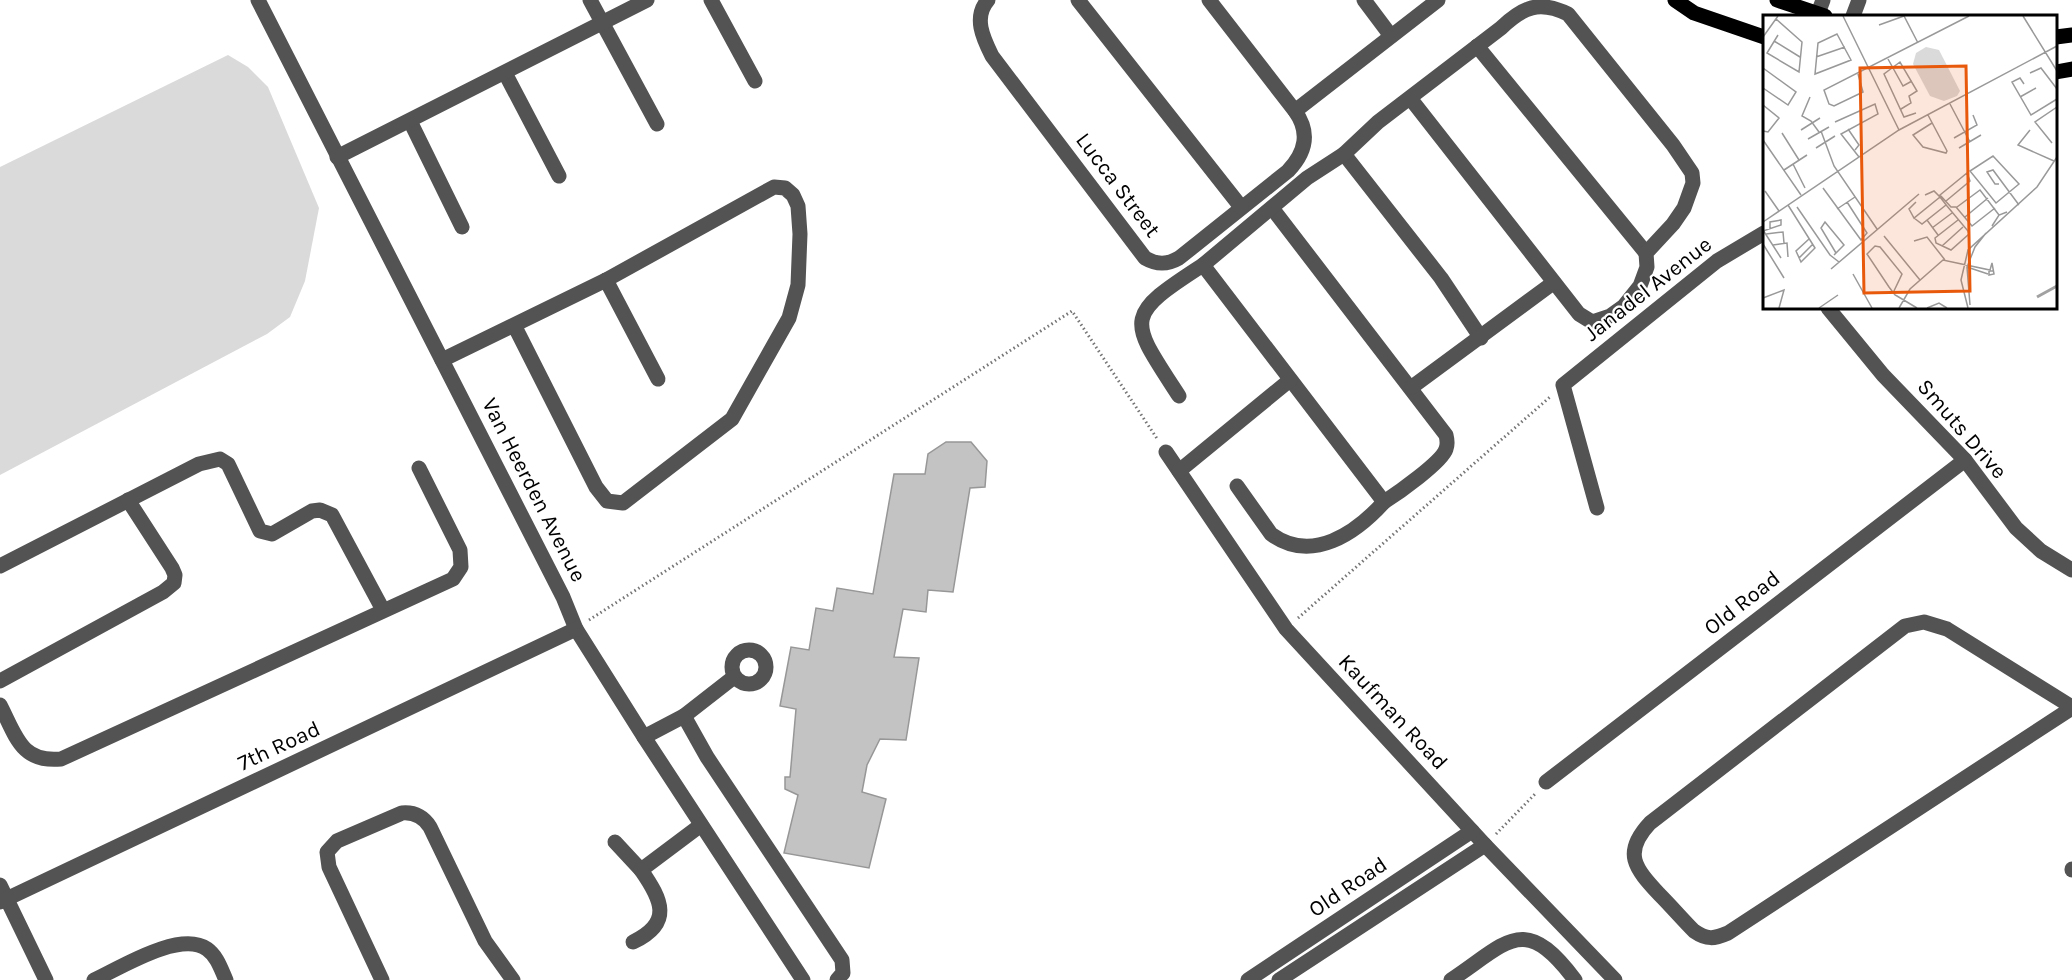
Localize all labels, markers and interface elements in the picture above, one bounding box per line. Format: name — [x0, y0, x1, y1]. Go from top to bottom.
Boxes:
inset map — [1763, 15, 2057, 309]
street label: Lucca Street — [1070, 128, 1166, 242]
street label: Janadel Avenue — [1579, 231, 1717, 347]
street label: Smuts Drive — [1912, 374, 2012, 484]
street label: Van Heerden Avenue — [476, 394, 592, 586]
street label: Old Road — [1699, 565, 1785, 641]
street label: Kaufman Road — [1333, 649, 1453, 775]
street label: 7th Road — [234, 716, 324, 776]
street label: Old Road — [1304, 851, 1392, 923]

